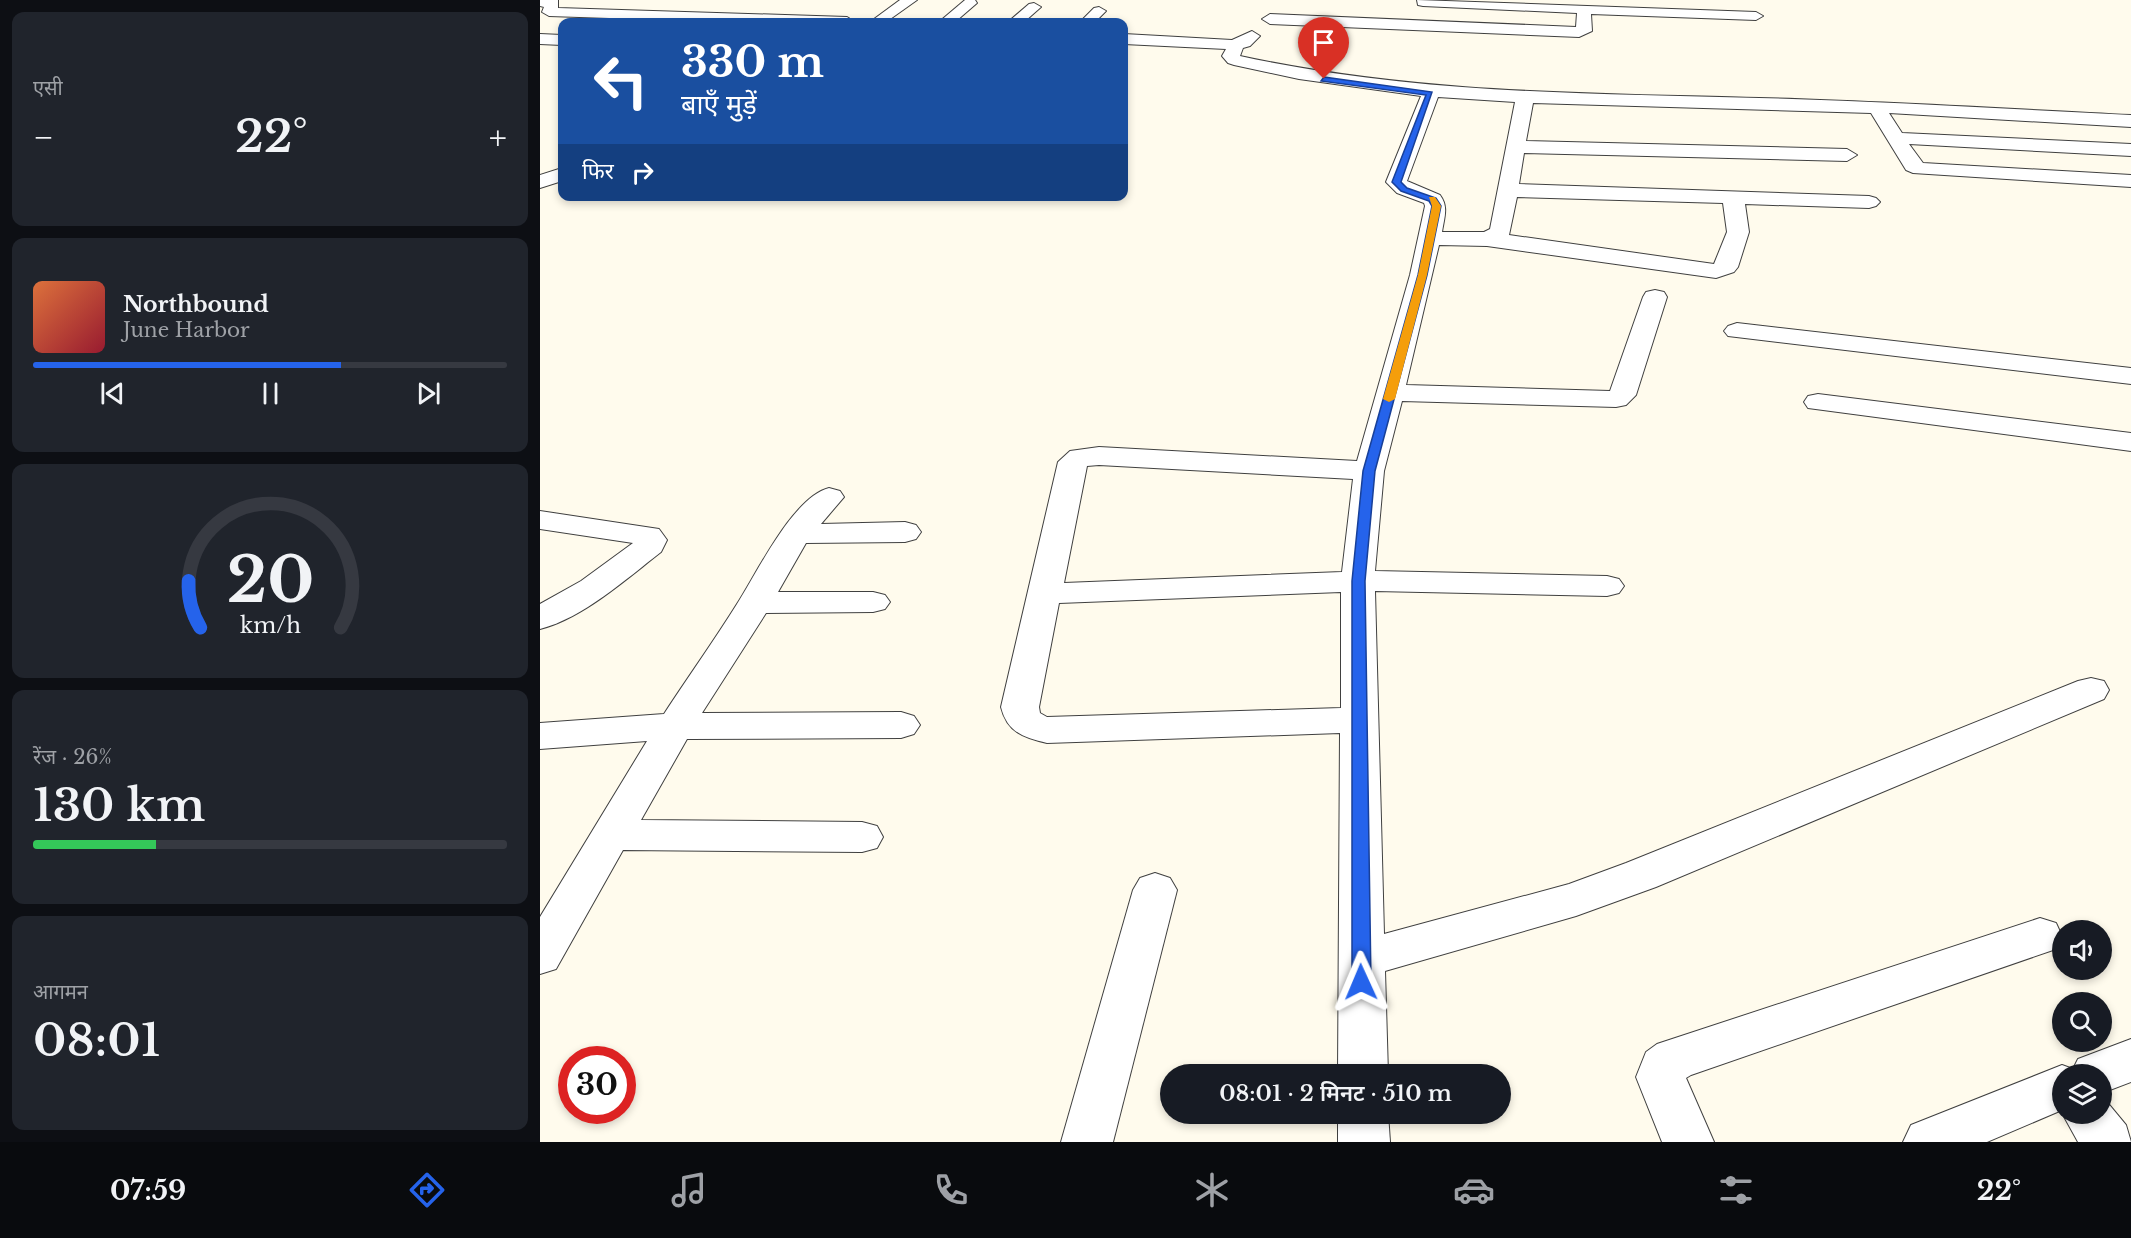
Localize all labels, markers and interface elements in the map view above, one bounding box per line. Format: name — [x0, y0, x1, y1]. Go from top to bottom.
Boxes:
pin — [1298, 17, 1349, 79]
icon: arrive — [1307, 26, 1340, 59]
text: 330 m — [681, 36, 824, 88]
icon: left — [582, 42, 660, 120]
text: एसी — [33, 76, 63, 100]
text: बाएँ मुड़ें — [681, 88, 757, 121]
text: 22° — [235, 108, 308, 164]
text: − — [33, 117, 54, 158]
text: + — [489, 117, 507, 158]
icon: right — [626, 156, 659, 189]
text: फिर — [582, 158, 614, 185]
text: Northbound — [123, 291, 269, 318]
text: June Harbor — [123, 318, 250, 342]
icon: previous — [96, 377, 129, 410]
icon: pause — [254, 377, 287, 410]
icon: next — [412, 377, 445, 410]
text: 20 — [226, 541, 314, 619]
text: km/h — [240, 612, 301, 639]
text: रेंज · 26% — [33, 745, 112, 769]
text: 130 km — [33, 777, 205, 833]
map controls — [2052, 920, 2112, 1124]
button: sound — [2052, 920, 2112, 980]
position arrow — [1329, 950, 1393, 1014]
text: आगमन — [33, 980, 88, 1004]
button: search — [2052, 992, 2112, 1052]
text: 08:01 — [33, 1012, 161, 1068]
speed limit sign: 30 — [558, 1046, 636, 1124]
button: layers — [2052, 1064, 2112, 1124]
text: 08:01 · 2 मिनट · 510 m — [1219, 1080, 1452, 1107]
icon: directions — [406, 1169, 448, 1211]
icon: music — [668, 1169, 710, 1211]
icon: phone — [930, 1169, 972, 1211]
icon: climate — [1191, 1169, 1233, 1211]
icon: car — [1453, 1169, 1495, 1211]
icon: filters — [1715, 1169, 1757, 1211]
text: 07:59 — [110, 1174, 186, 1207]
text: 22° — [1977, 1174, 2021, 1207]

